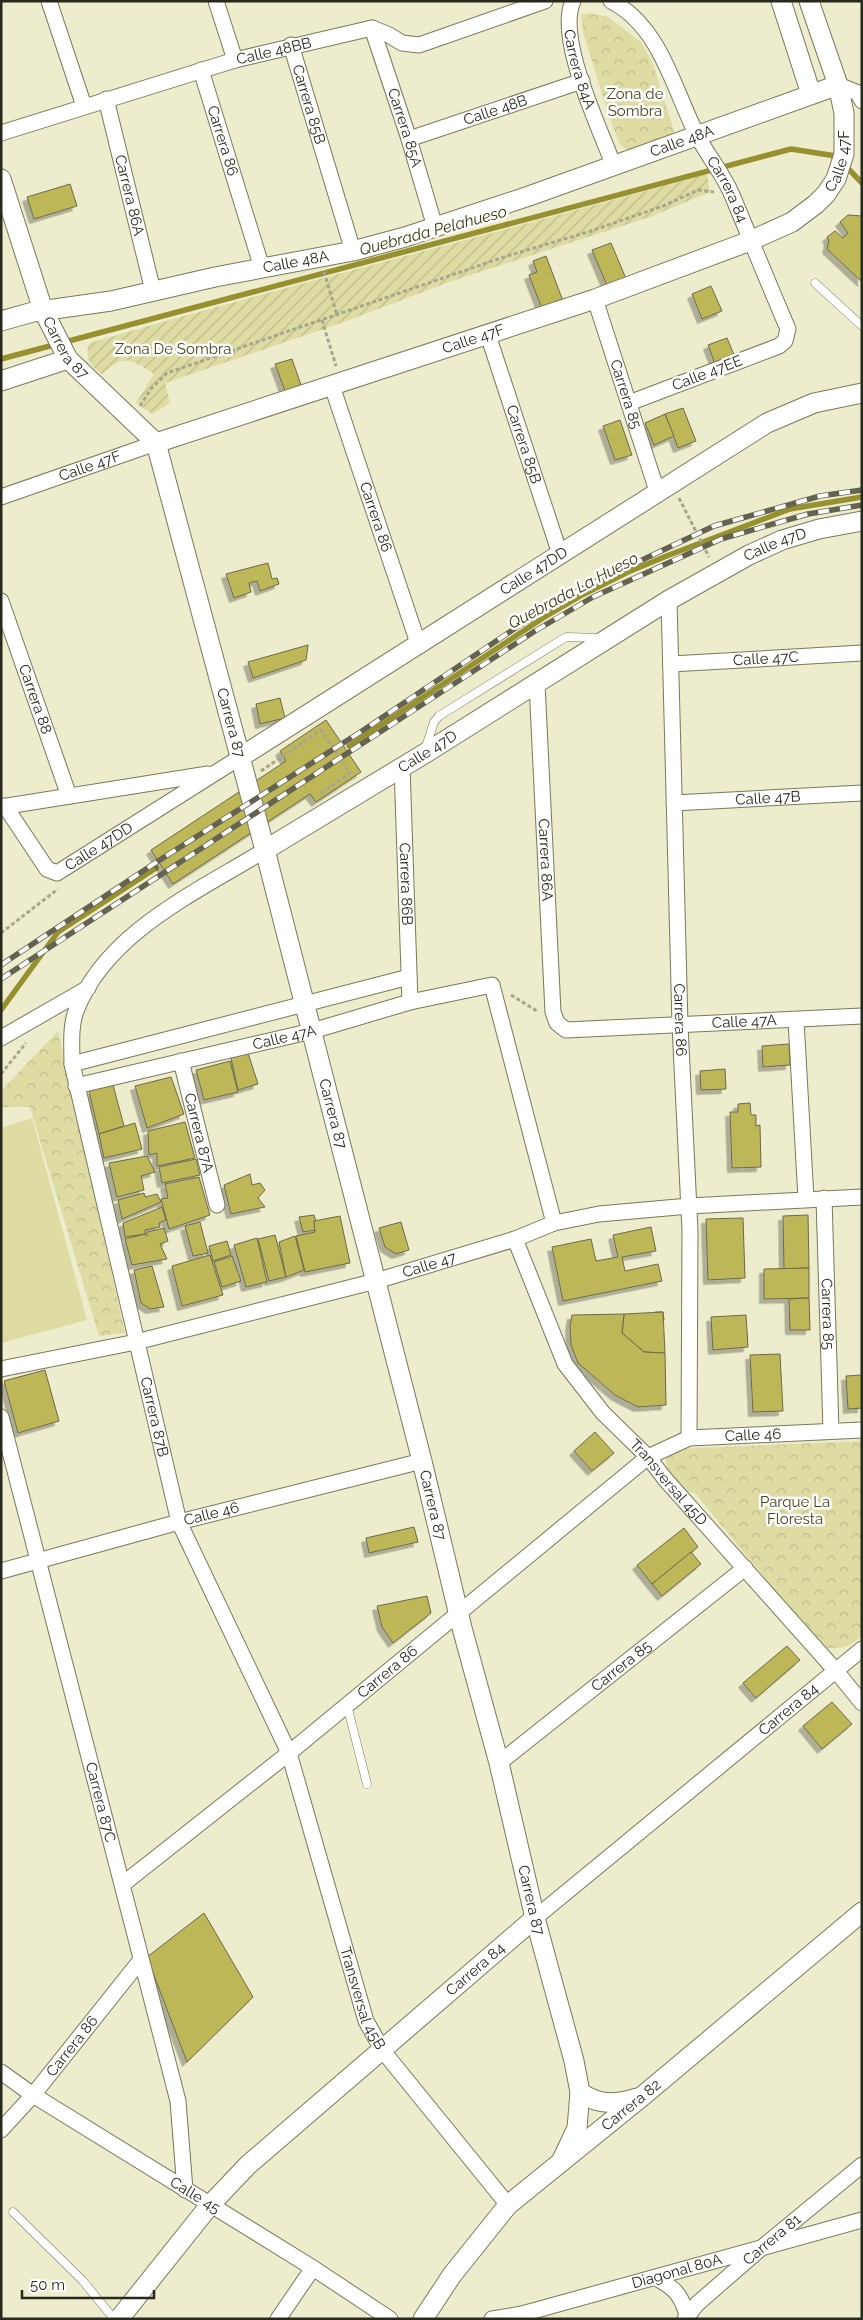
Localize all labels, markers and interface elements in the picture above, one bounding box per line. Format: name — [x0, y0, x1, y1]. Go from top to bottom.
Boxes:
street label: Carrera 84A — [560, 28, 599, 112]
street label: Calle 48BB — [235, 33, 313, 68]
street label: Carrera 85B — [288, 63, 329, 146]
park label: Zona de Sombra — [606, 85, 664, 120]
street label: Carrera 85A — [384, 86, 426, 169]
street label: Calle 48B — [461, 91, 530, 129]
street label: Carrera 86 — [203, 103, 242, 178]
street label: Calle 48A — [648, 121, 716, 161]
street label: Calle 47F — [821, 130, 853, 196]
street label: Carrera 86A — [111, 153, 148, 237]
street label: Carrera 84 — [703, 153, 752, 225]
water label: Quebrada Pelahueso — [357, 202, 509, 259]
street label: Calle 48A — [262, 247, 330, 277]
street label: Carrera 87 — [39, 314, 93, 383]
street label: Calle 47F — [440, 320, 507, 357]
park label: Zona De Sombra — [115, 340, 231, 358]
street label: Calle 47EE — [669, 351, 745, 395]
street label: Carrera 85 — [606, 357, 645, 431]
street label: Carrera 85B — [503, 403, 545, 486]
street label: Calle 47F — [56, 447, 123, 485]
street label: Carrera 86 — [356, 479, 396, 554]
street label: Calle 47D — [741, 524, 809, 565]
street label: Calle 47DD — [496, 543, 571, 599]
water label: Quebrada La Hueso — [505, 548, 641, 633]
street label: Calle 47C — [732, 648, 799, 669]
street label: Carrera 88 — [15, 662, 56, 737]
street label: Carrera 87 — [213, 686, 249, 760]
street label: Calle 47D — [395, 726, 461, 777]
street label: Calle 47B — [735, 787, 801, 809]
street label: Calle 47DD — [62, 818, 136, 875]
street label: Carrera 86A — [535, 818, 557, 902]
street label: Carrera 86B — [396, 842, 416, 926]
street label: Carrera 86 — [670, 983, 691, 1057]
street label: Calle 47A — [711, 1011, 777, 1032]
street label: Calle 47A — [251, 1021, 318, 1054]
street label: Carrera 87 — [315, 1077, 350, 1151]
street label: Carrera 87A — [180, 1091, 218, 1174]
street label: Calle 47 — [400, 1248, 458, 1282]
street label: Carrera 85 — [817, 1278, 838, 1350]
street label: Carrera 87B — [136, 1375, 173, 1459]
street label: Calle 46 — [724, 1425, 782, 1445]
street label: Transversal 45D — [626, 1435, 711, 1529]
street label: Carrera 87 — [416, 1468, 450, 1542]
park label: Parque La Floresta — [760, 1493, 830, 1528]
street label: Calle 46 — [182, 1498, 241, 1529]
street label: Carrera 85 — [587, 1637, 655, 1695]
street label: Carrera 86 — [354, 1642, 421, 1702]
street label: Carrera 84 — [755, 1680, 822, 1739]
street label: Carrera 87C — [82, 1760, 120, 1844]
street label: Carrera 87 — [514, 1863, 548, 1937]
street label: Carrera 84 — [442, 1939, 508, 2000]
street label: Transversal 45B — [336, 1945, 389, 2053]
street label: Carrera 86 — [42, 2012, 102, 2080]
street label: Carrera 82 — [598, 2075, 665, 2135]
street label: Calle 45 — [167, 2173, 224, 2217]
street label: Carrera 81 — [739, 2210, 805, 2269]
street label: Diagonal 80A — [630, 2250, 724, 2292]
scale bar — [22, 2268, 155, 2300]
text: 50 m — [30, 2276, 65, 2294]

